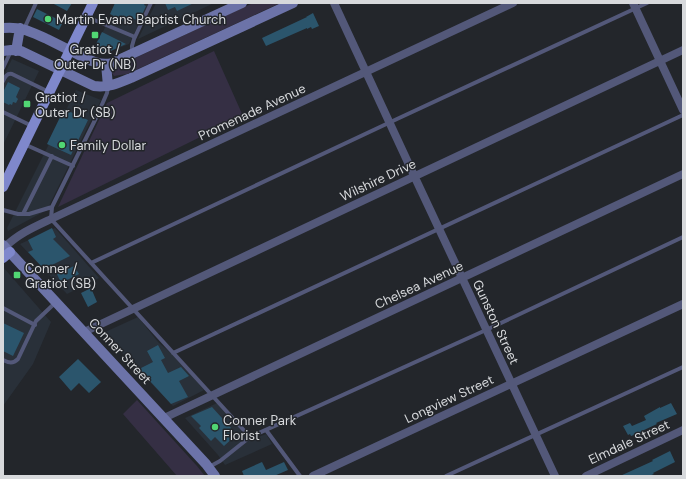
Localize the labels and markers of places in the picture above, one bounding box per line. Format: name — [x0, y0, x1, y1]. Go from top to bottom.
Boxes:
place label: Martin Evans Baptist Church — [56, 11, 226, 28]
marker: Martin Evans Baptist Church — [43, 14, 53, 24]
marker: Gratiot / Outer Dr (NB) — [90, 30, 100, 40]
place label: Gratiot / Outer Dr (NB) — [54, 41, 136, 73]
place label: Gratiot / Outer Dr (SB) — [35, 89, 116, 121]
marker: Gratiot / Outer Dr (SB) — [22, 99, 32, 109]
place label: Family Dollar — [70, 137, 146, 154]
marker: Family Dollar — [57, 140, 67, 150]
place label: Conner / Gratiot (SB) — [25, 260, 96, 292]
marker: Conner / Gratiot (SB) — [12, 270, 22, 280]
place label: Conner Park Florist — [223, 412, 297, 444]
marker: Conner Park Florist — [210, 422, 220, 432]

